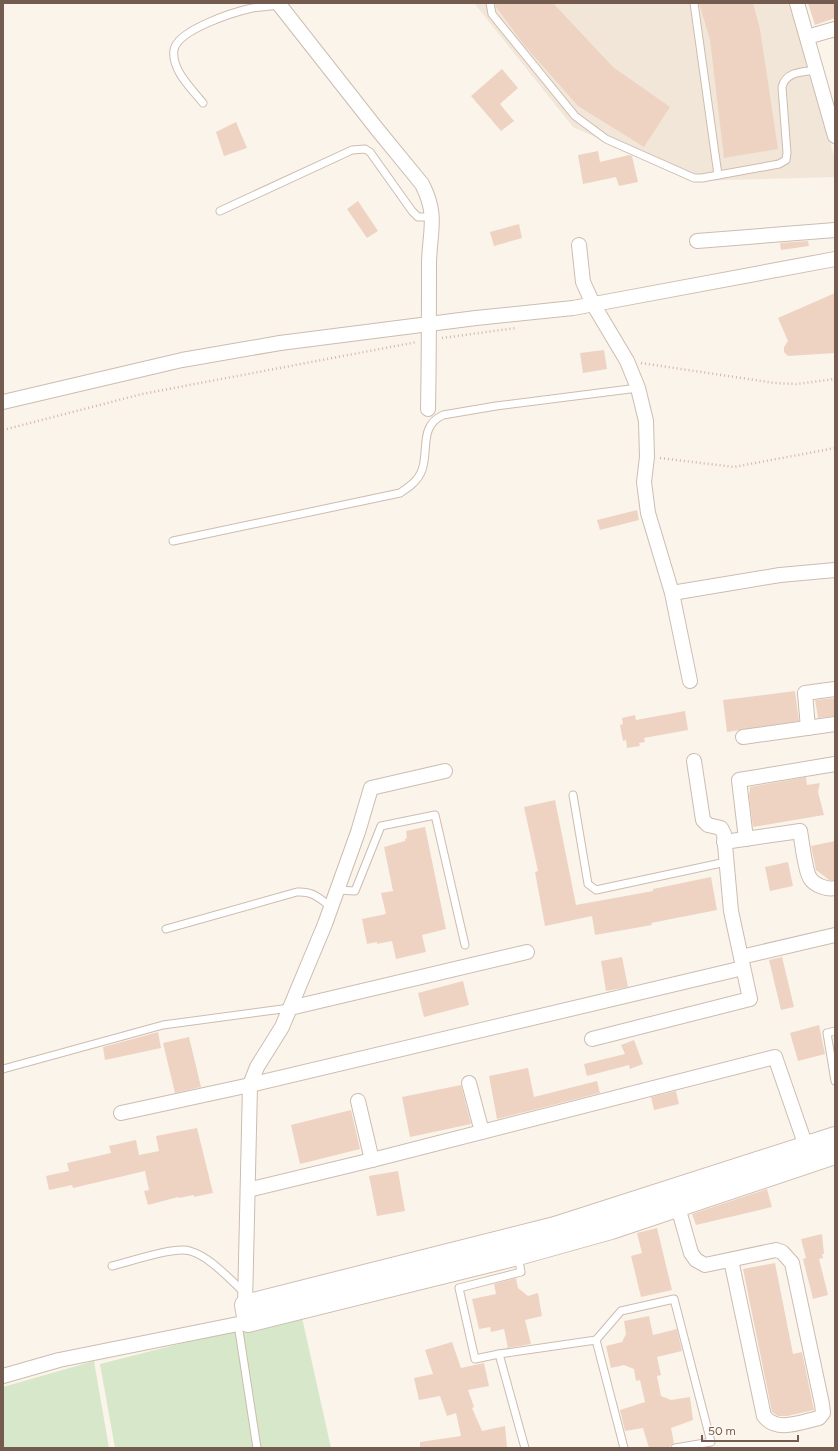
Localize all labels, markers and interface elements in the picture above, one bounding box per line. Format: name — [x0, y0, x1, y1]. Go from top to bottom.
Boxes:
scale bar — [702, 1417, 798, 1443]
text: 50 m — [708, 1424, 736, 1438]

